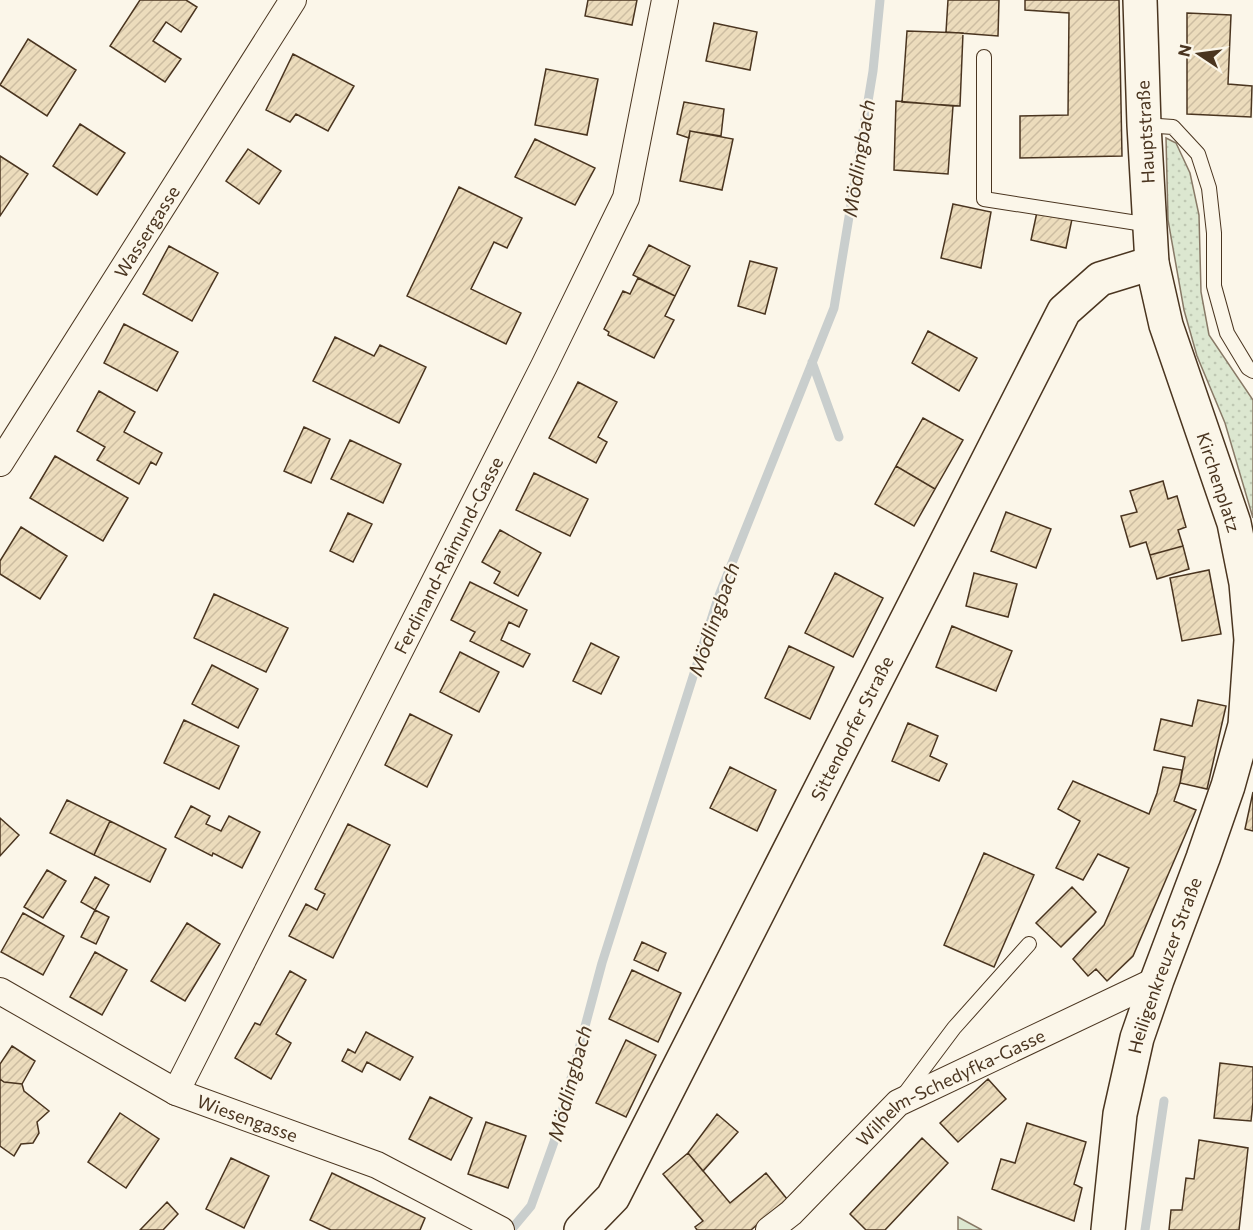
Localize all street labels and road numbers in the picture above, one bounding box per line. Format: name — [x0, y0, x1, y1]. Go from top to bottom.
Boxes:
street label: Hauptstraße — [1131, 80, 1159, 184]
street label: Wassergasse — [109, 181, 184, 282]
street label: Kirchenplatz — [1193, 429, 1245, 535]
street label: Ferdinand-Raimund-Gasse — [389, 453, 507, 657]
street label: Sittendorfer Straße — [806, 652, 898, 804]
street label: Heiligenkreuzer Straße — [1123, 874, 1206, 1056]
street label: Wilhelm-Schedyfka-Gasse — [851, 1024, 1048, 1151]
street label: Wiesengasse — [194, 1090, 301, 1146]

